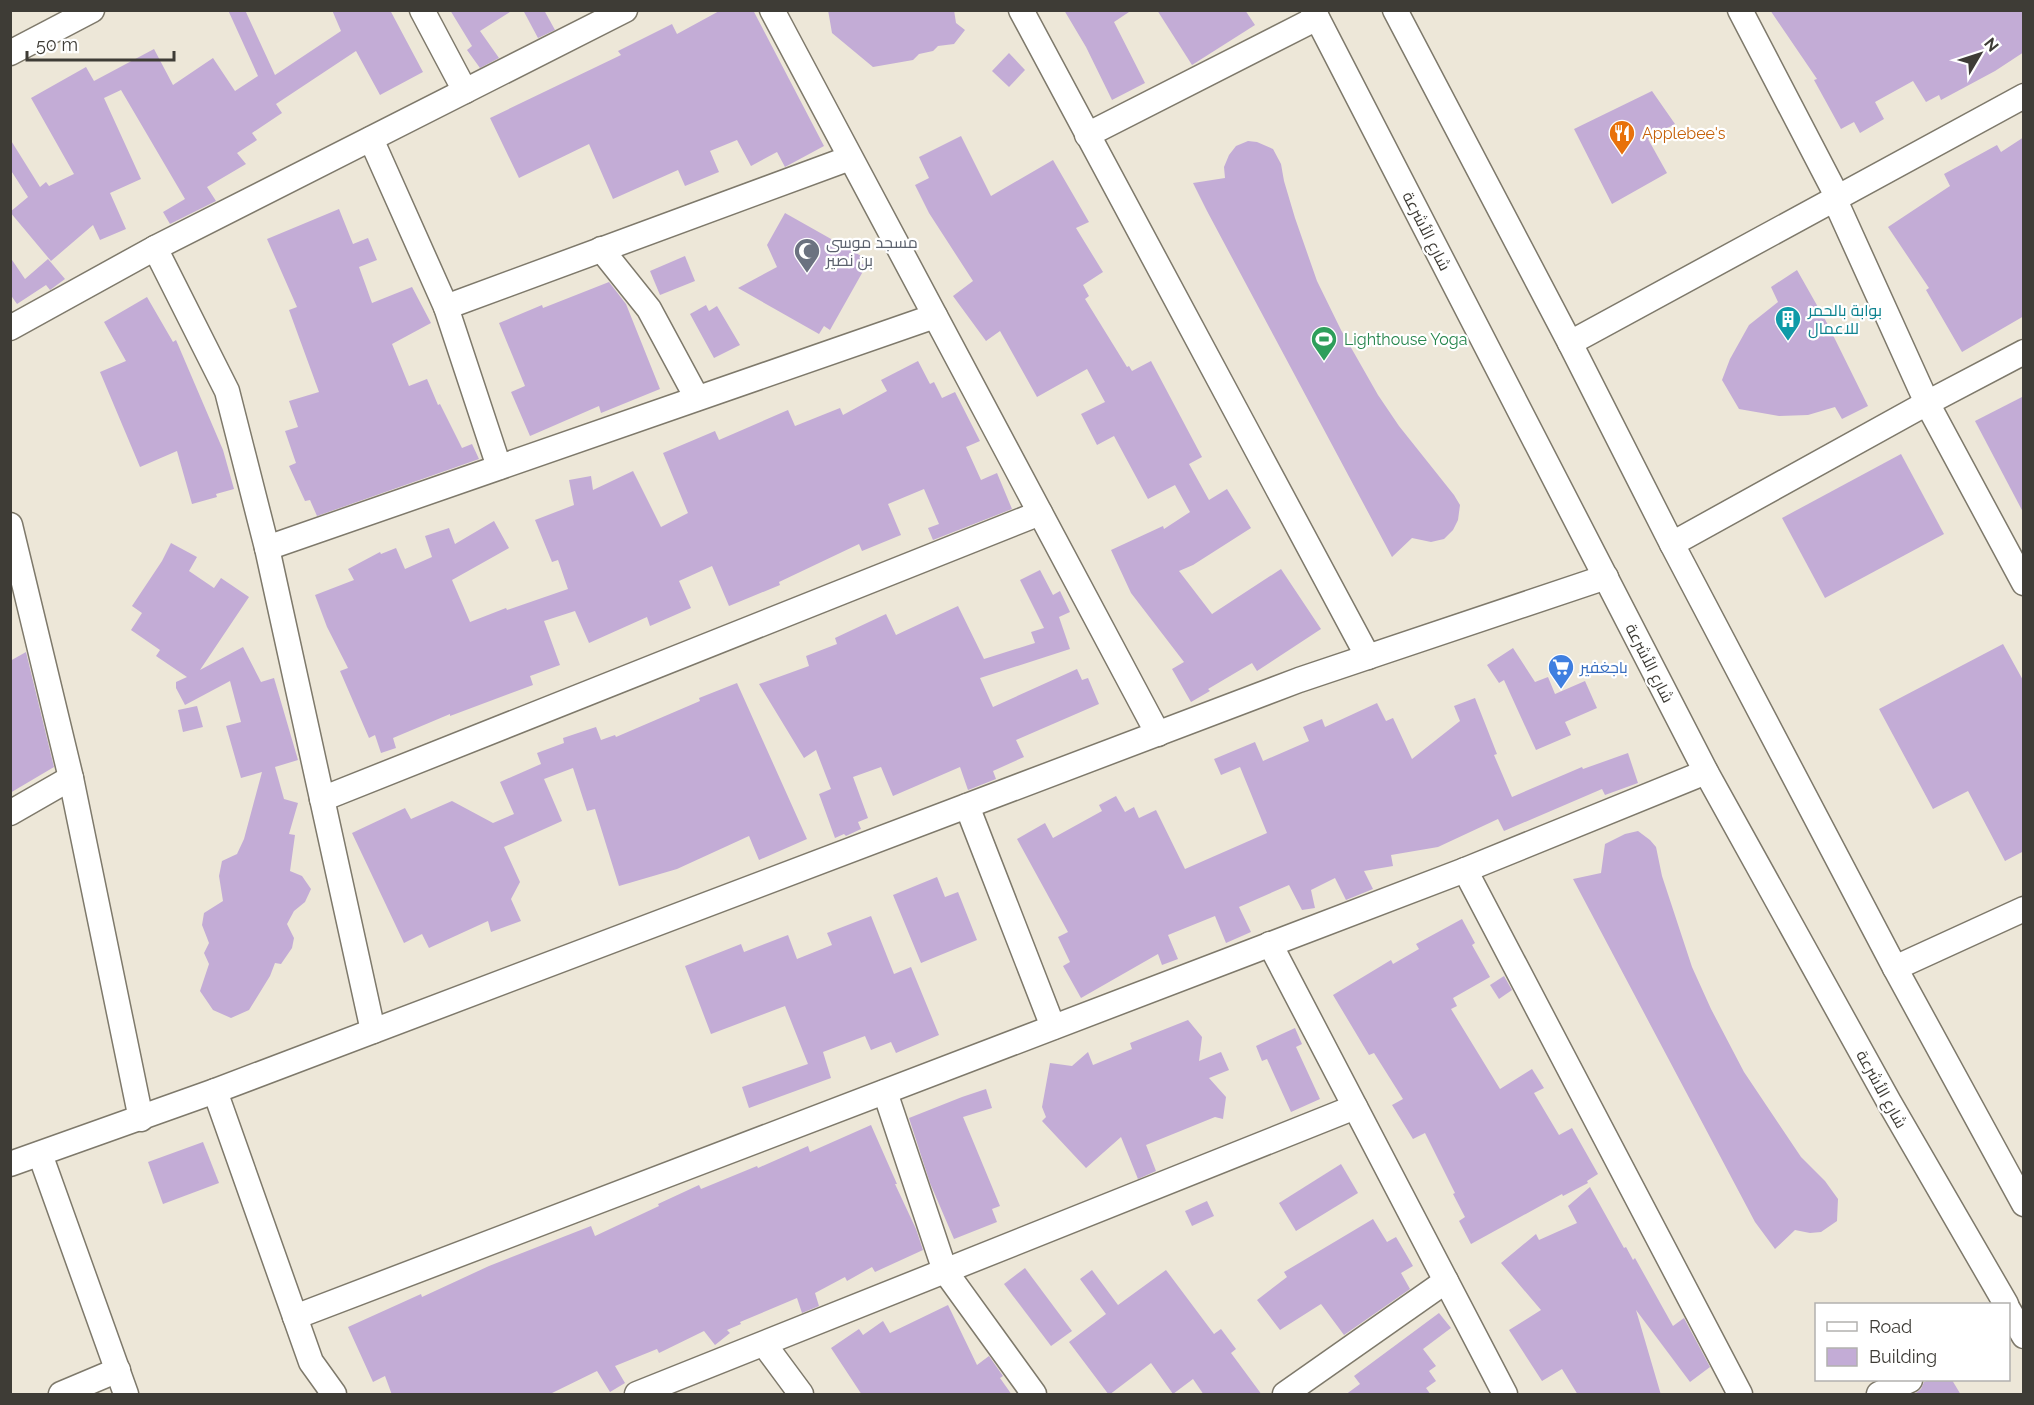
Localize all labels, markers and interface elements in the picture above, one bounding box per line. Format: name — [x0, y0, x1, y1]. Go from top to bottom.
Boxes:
scale bar — [27, 24, 174, 62]
north arrow — [1950, 24, 2010, 84]
text: 50 m — [36, 34, 78, 55]
text: N — [1980, 34, 2002, 56]
restaurant icon: Applebee's — [1607, 118, 1637, 156]
place label: Applebee's — [1642, 124, 1726, 143]
street label: شارع الأشرعة — [1397, 189, 1455, 275]
place label: مسجد موسى بن نصير — [825, 233, 918, 271]
mosque icon: مسجد موسى بن نصير — [792, 236, 822, 274]
place label: بوابة بالحمر للاعمال — [1807, 301, 1882, 339]
building icon: بوابة بالحمر للاعمال — [1773, 304, 1803, 342]
sports icon: Lighthouse Yoga — [1309, 324, 1339, 362]
place label: Lighthouse Yoga — [1344, 330, 1467, 349]
street label: شارع الأشرعة — [1620, 621, 1678, 707]
supermarket icon: باجغفير — [1546, 652, 1576, 690]
place label: باجغفير — [1579, 658, 1628, 677]
street label: شارع الأشرعة — [1851, 1047, 1911, 1133]
legend — [1815, 1303, 2010, 1381]
text: Road — [1869, 1316, 1912, 1337]
text: Building — [1869, 1346, 1937, 1367]

